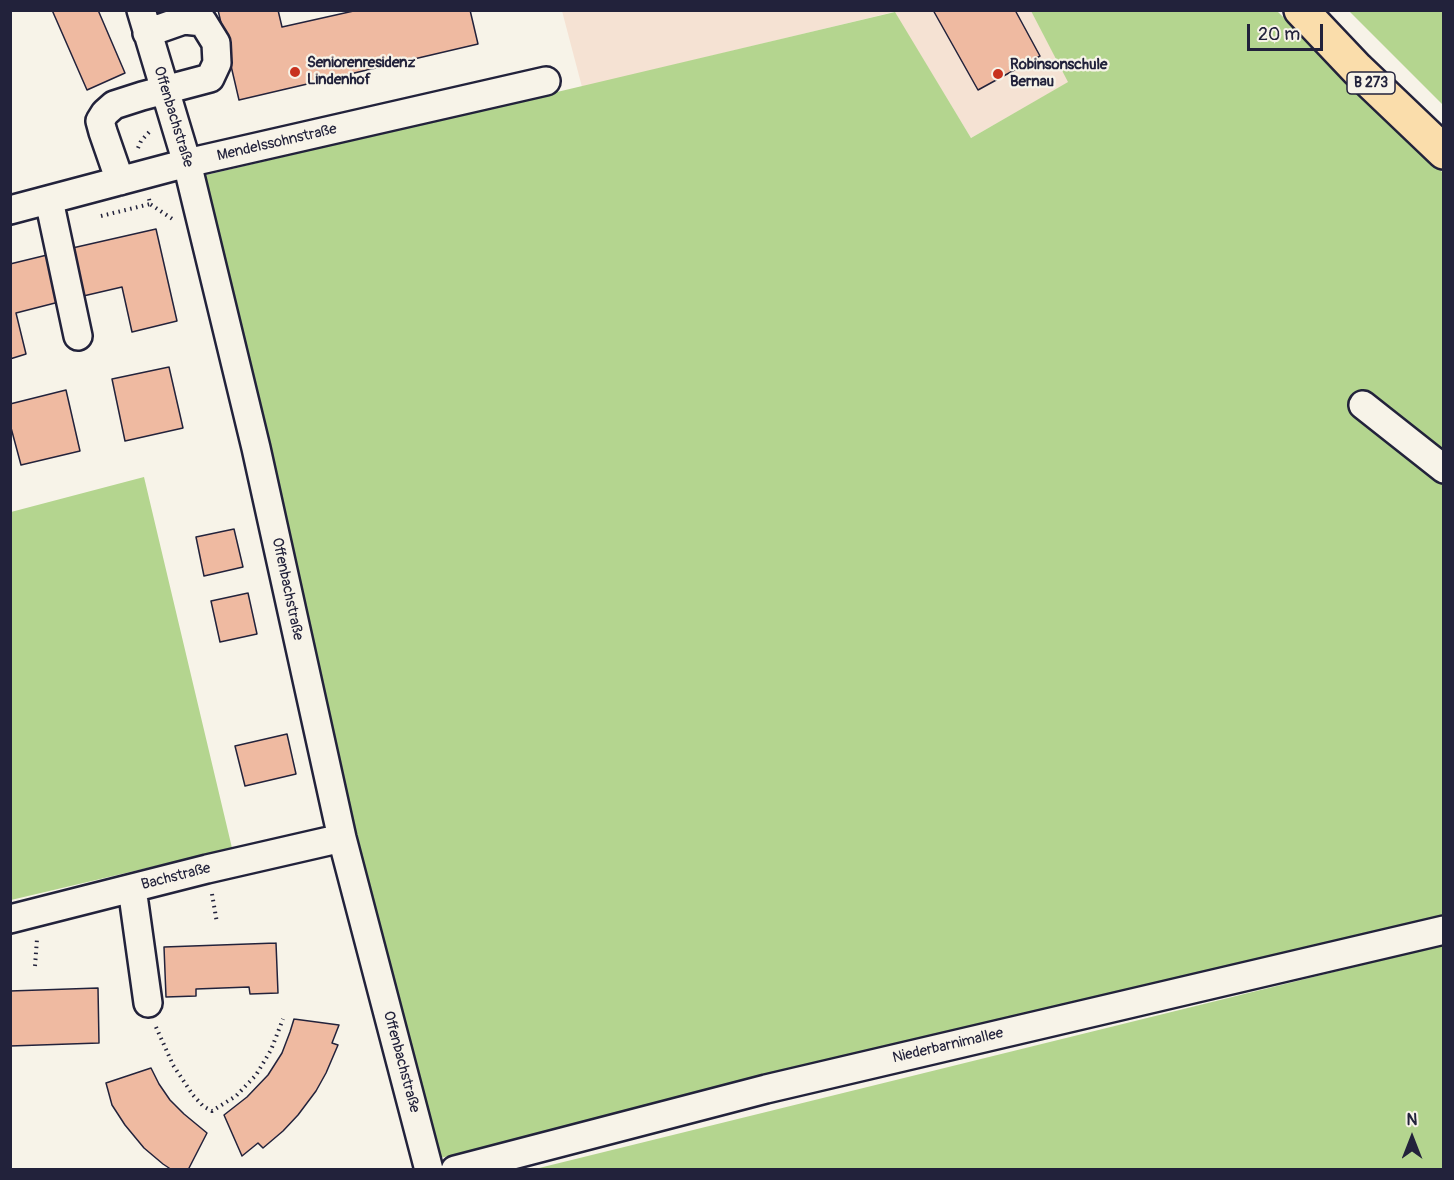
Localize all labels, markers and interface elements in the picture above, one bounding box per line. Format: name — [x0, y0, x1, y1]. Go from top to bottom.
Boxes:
scale bar — [1250, 12, 1326, 50]
text: 20 m — [1258, 23, 1300, 46]
place label: Seniorenresidenz Lindenhof — [307, 54, 415, 89]
place label: Robinsonschule Bernau — [1010, 56, 1107, 91]
street label: Offenbachstraße — [149, 64, 197, 170]
marker: Seniorenresidenz Lindenhof — [288, 65, 302, 79]
marker: Robinsonschule Bernau — [991, 67, 1005, 81]
road number: B 273 — [1347, 72, 1395, 94]
street label: Mendelssohnstraße — [215, 120, 339, 166]
street label: Offenbachstraße — [267, 536, 307, 642]
street label: Bachstraße — [139, 860, 213, 894]
street label: Offenbachstraße — [379, 1009, 423, 1115]
street label: Niederbarnimallee — [891, 1025, 1005, 1067]
north arrow — [1382, 1108, 1442, 1168]
text: N — [1407, 1110, 1417, 1130]

